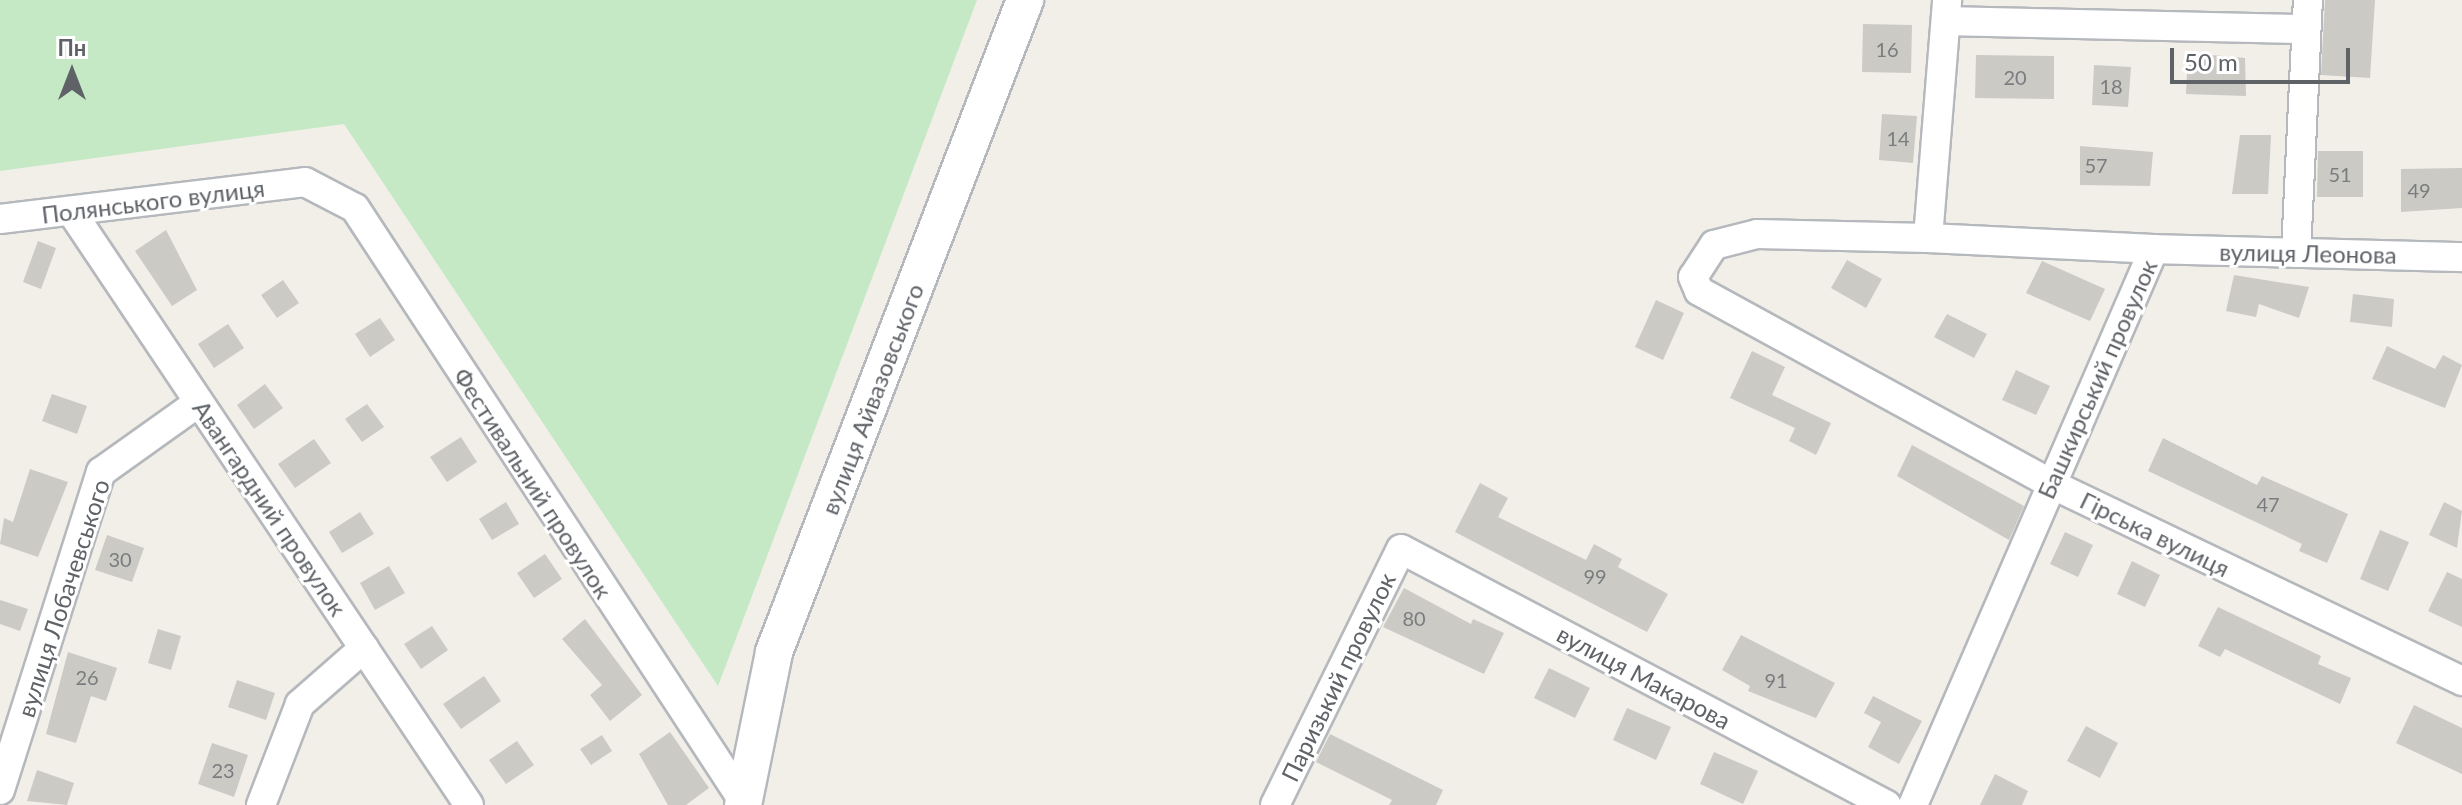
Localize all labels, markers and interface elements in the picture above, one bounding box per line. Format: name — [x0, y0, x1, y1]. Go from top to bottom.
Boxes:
north arrow — [32, 32, 112, 112]
scale bar — [2174, 32, 2354, 82]
text: Пн — [58, 34, 86, 61]
house number: 16 — [1875, 37, 1899, 61]
text: 50 m — [2184, 47, 2238, 76]
house number: 20 — [2003, 65, 2027, 89]
house number: 18 — [2099, 74, 2123, 98]
house number: 14 — [1886, 126, 1910, 150]
house number: 57 — [2084, 153, 2108, 177]
house number: 51 — [2328, 162, 2352, 186]
street label: Полянського вулиця — [40, 173, 266, 229]
house number: 49 — [2407, 178, 2431, 202]
street label: вулиця Леонова — [2219, 237, 2397, 269]
street label: Башкирський провулок — [2031, 255, 2163, 503]
street label: вулиця Айвазовського — [815, 280, 929, 518]
street label: Фестивальний провулок — [448, 362, 618, 604]
street label: Авангардний провулок — [187, 395, 353, 621]
street label: вулиця Лобачевського — [11, 476, 115, 720]
street label: Гірська вулиця — [2076, 485, 2234, 583]
house number: 47 — [2256, 492, 2280, 516]
house number: 30 — [108, 547, 132, 571]
house number: 99 — [1583, 564, 1607, 588]
street label: Паризький провулок — [1275, 568, 1401, 786]
house number: 80 — [1402, 606, 1426, 630]
street label: вулиця Макарова — [1552, 619, 1736, 735]
house number: 26 — [75, 665, 99, 689]
house number: 91 — [1764, 668, 1788, 692]
house number: 23 — [211, 758, 235, 782]

